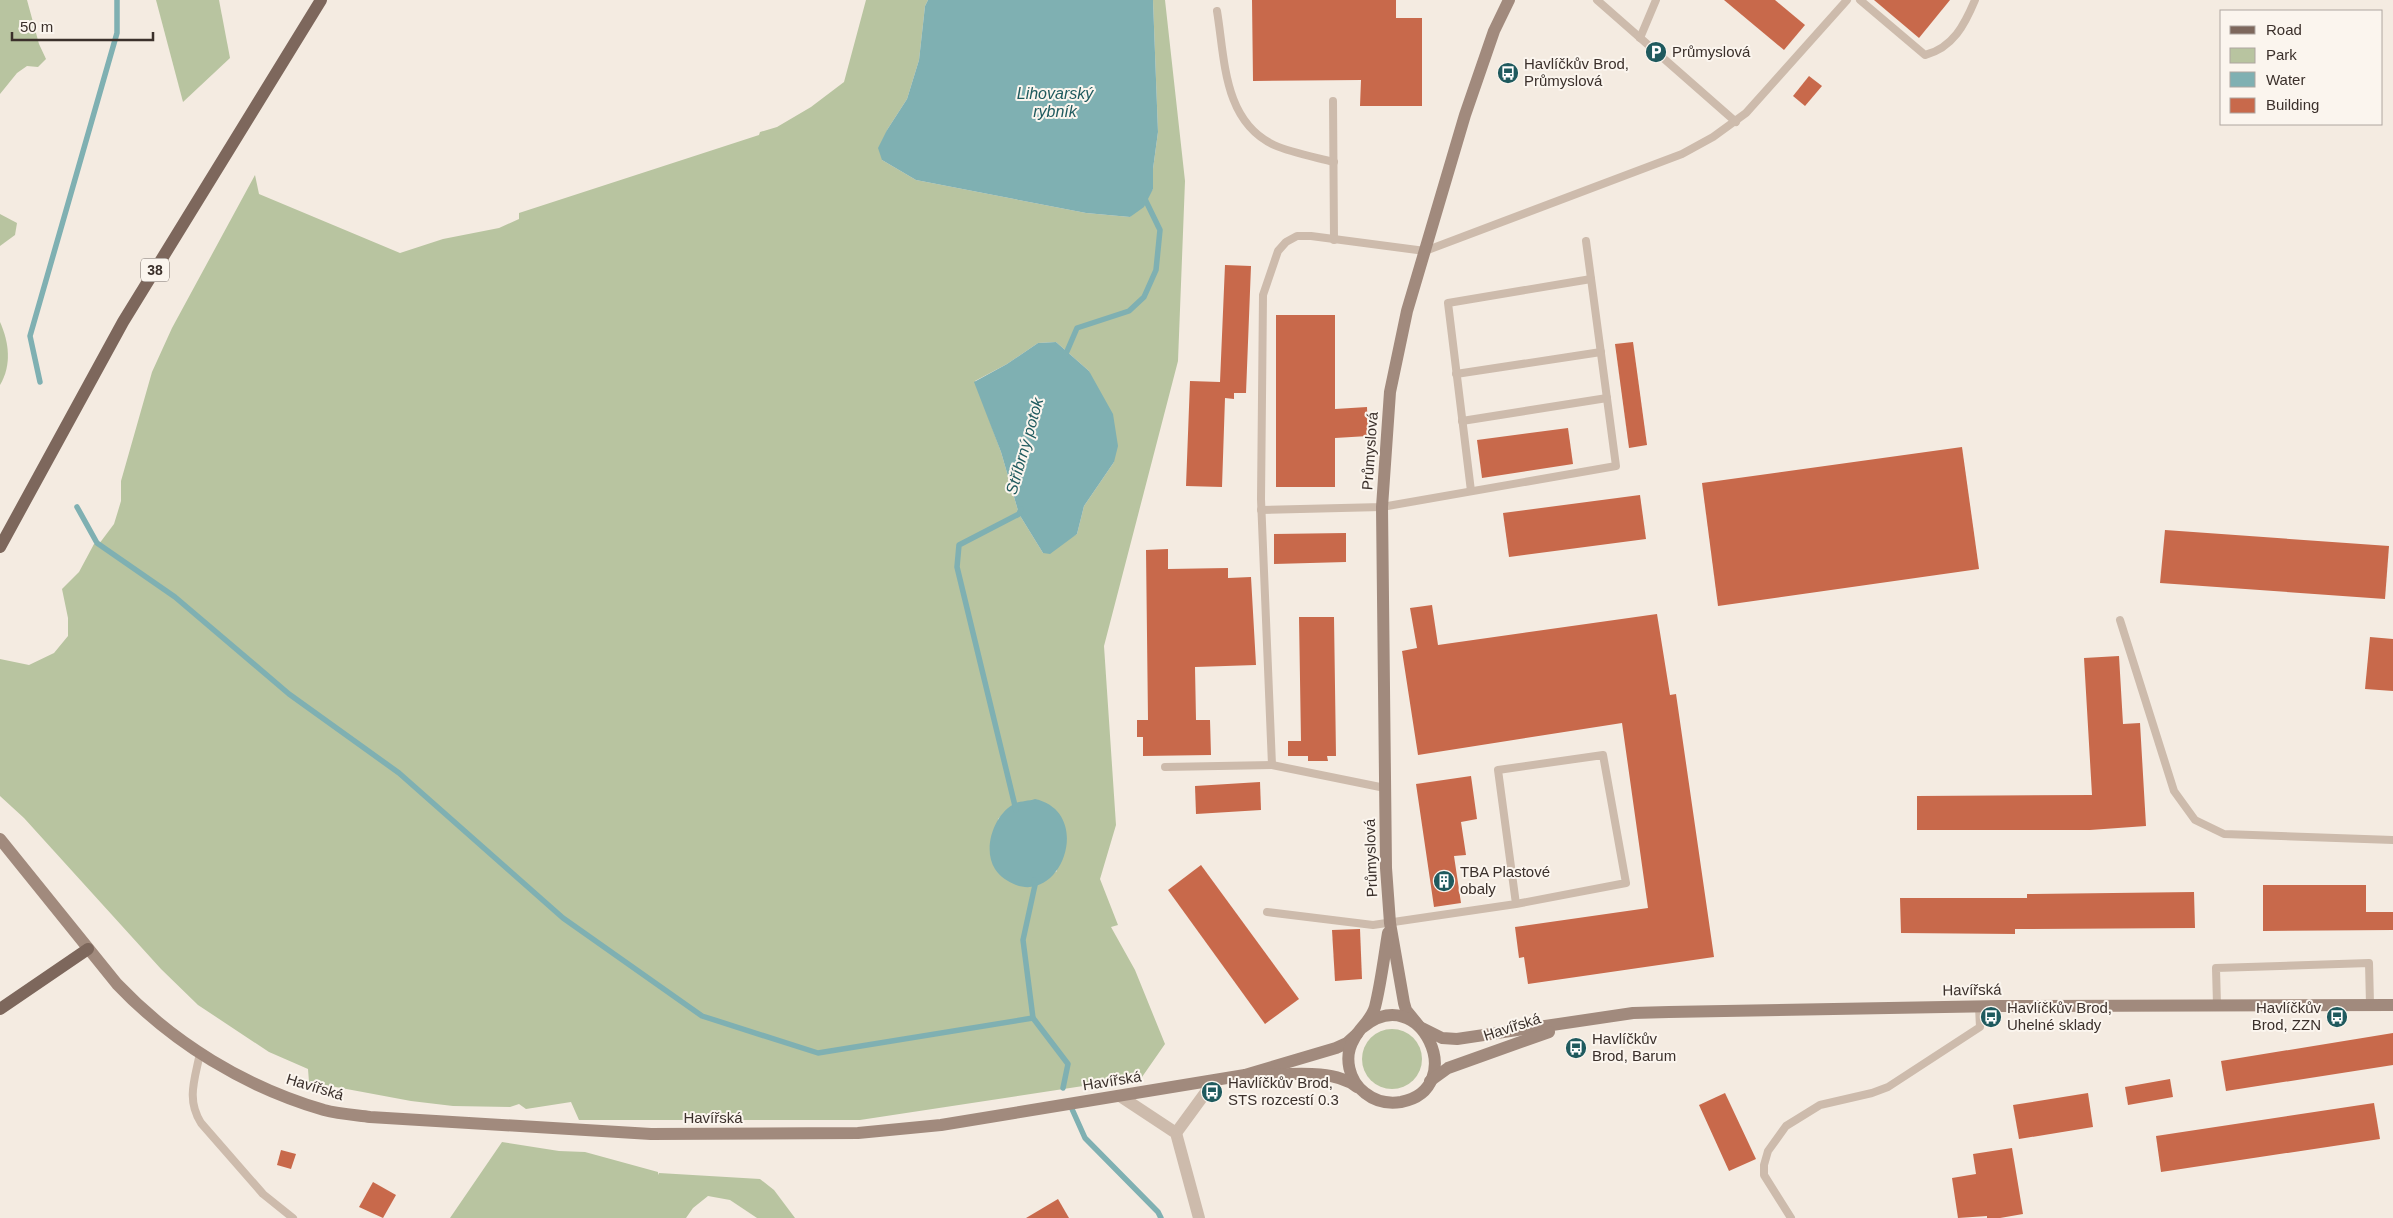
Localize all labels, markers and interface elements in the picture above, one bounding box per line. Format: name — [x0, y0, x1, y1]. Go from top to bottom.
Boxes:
scale bar — [12, 10, 154, 42]
legend — [2220, 10, 2383, 125]
text: 50 m — [20, 18, 53, 35]
text: Road — [2266, 21, 2302, 38]
parking icon: Průmyslová — [1644, 40, 1668, 64]
place label: Průmyslová — [1672, 43, 1751, 60]
text: Park — [2266, 46, 2297, 63]
place label: Havlíčkův Brod, Průmyslová — [1524, 55, 1629, 89]
bus stop icon: Havlíčkův Brod, Průmyslová — [1496, 61, 1520, 85]
text: Water — [2266, 71, 2305, 88]
water label: Lihovarský rybník — [1017, 85, 1094, 120]
text: Building — [2266, 96, 2319, 113]
road number: 38 — [141, 258, 169, 282]
water label: Stříbrný potok — [1003, 395, 1047, 496]
street label: Průmyslová — [1358, 411, 1381, 491]
street label: Průmyslová — [1361, 818, 1380, 897]
place label: TBA Plastové obaly — [1460, 863, 1550, 897]
building icon: TBA Plastové obaly — [1432, 869, 1456, 893]
street label: Havířská — [1942, 980, 2002, 999]
place label: Havlíčkův Brod, Uhelné sklady — [2007, 999, 2112, 1033]
place label: Havlíčkův Brod, ZZN — [2252, 999, 2321, 1033]
bus stop icon: Havlíčkův Brod, Uhelné sklady — [1979, 1005, 2003, 1029]
bus stop icon: Havlíčkův Brod, ZZN — [2325, 1005, 2349, 1029]
street label: Havířská — [1481, 1009, 1543, 1044]
place label: Havlíčkův Brod, Barum — [1592, 1030, 1676, 1064]
bus stop icon: Havlíčkův Brod, Barum — [1564, 1036, 1588, 1060]
street label: Havířská — [1081, 1067, 1143, 1094]
street label: Havířská — [284, 1070, 347, 1103]
place label: Havlíčkův Brod, STS rozcestí 0.3 — [1228, 1074, 1339, 1108]
bus stop icon: Havlíčkův Brod, STS rozcestí 0.3 — [1200, 1080, 1224, 1104]
street label: Havířská — [683, 1109, 743, 1126]

